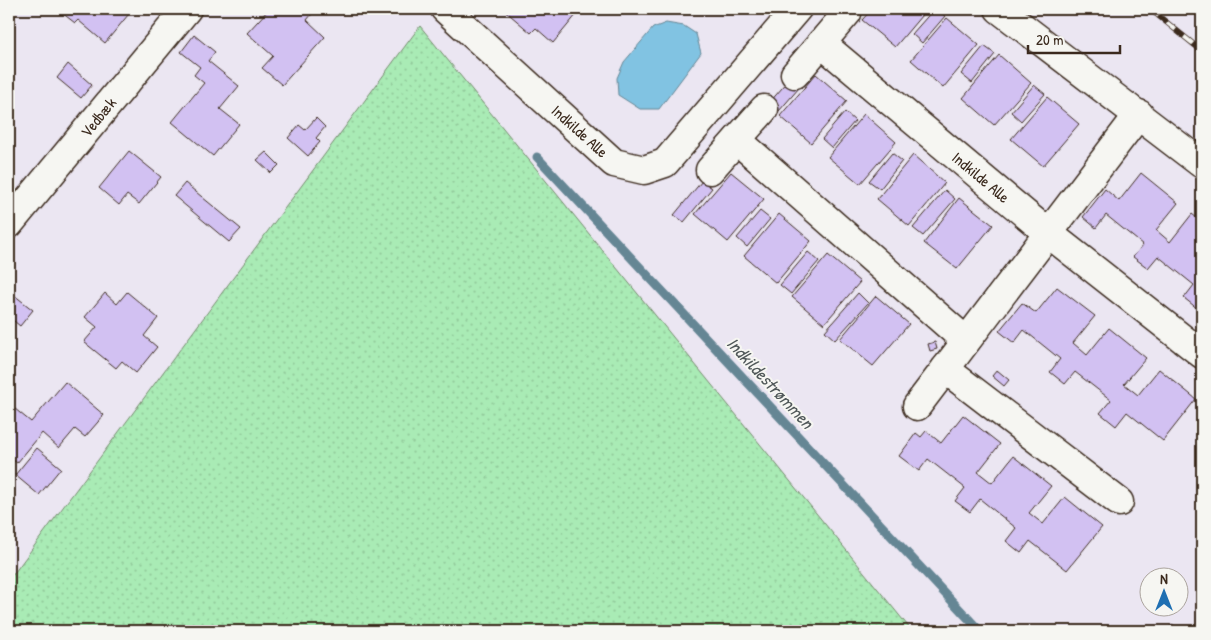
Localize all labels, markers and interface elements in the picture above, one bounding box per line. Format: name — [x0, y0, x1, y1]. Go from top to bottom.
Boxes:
scale bar — [1028, 22, 1121, 54]
text: 20 m — [1036, 29, 1063, 50]
street label: Vedbæk — [75, 92, 121, 142]
street label: Indkilde Alle — [547, 100, 613, 163]
street label: Indkilde Alle — [947, 146, 1015, 208]
water label: Indkildestrømmen — [721, 331, 821, 435]
north arrow — [1138, 568, 1188, 618]
text: N — [1160, 569, 1168, 588]

